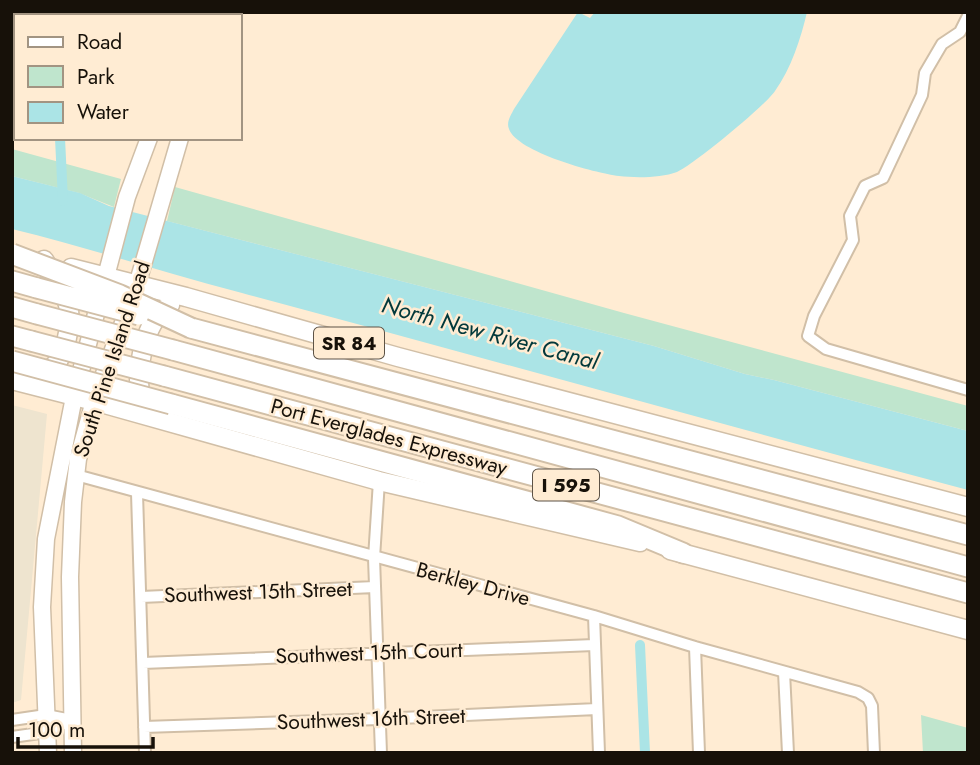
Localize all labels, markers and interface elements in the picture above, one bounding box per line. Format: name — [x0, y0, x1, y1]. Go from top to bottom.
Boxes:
legend — [14, 14, 242, 140]
text: Road — [77, 27, 122, 57]
text: Park — [77, 62, 115, 92]
text: Water — [77, 97, 130, 127]
street label: South Pine Island Road — [66, 257, 158, 461]
water label: North New River Canal — [378, 288, 603, 379]
road number: SR 84 — [314, 328, 384, 358]
street label: Port Everglades Expressway — [267, 391, 511, 483]
road number: I 595 — [533, 470, 599, 500]
street label: Berkley Drive — [413, 554, 533, 614]
street label: Southwest 15th Street — [163, 574, 353, 610]
street label: Southwest 15th Court — [275, 635, 463, 671]
street label: Southwest 16th Street — [276, 701, 466, 737]
scale bar — [18, 706, 152, 750]
text: 100 m — [28, 715, 85, 745]

